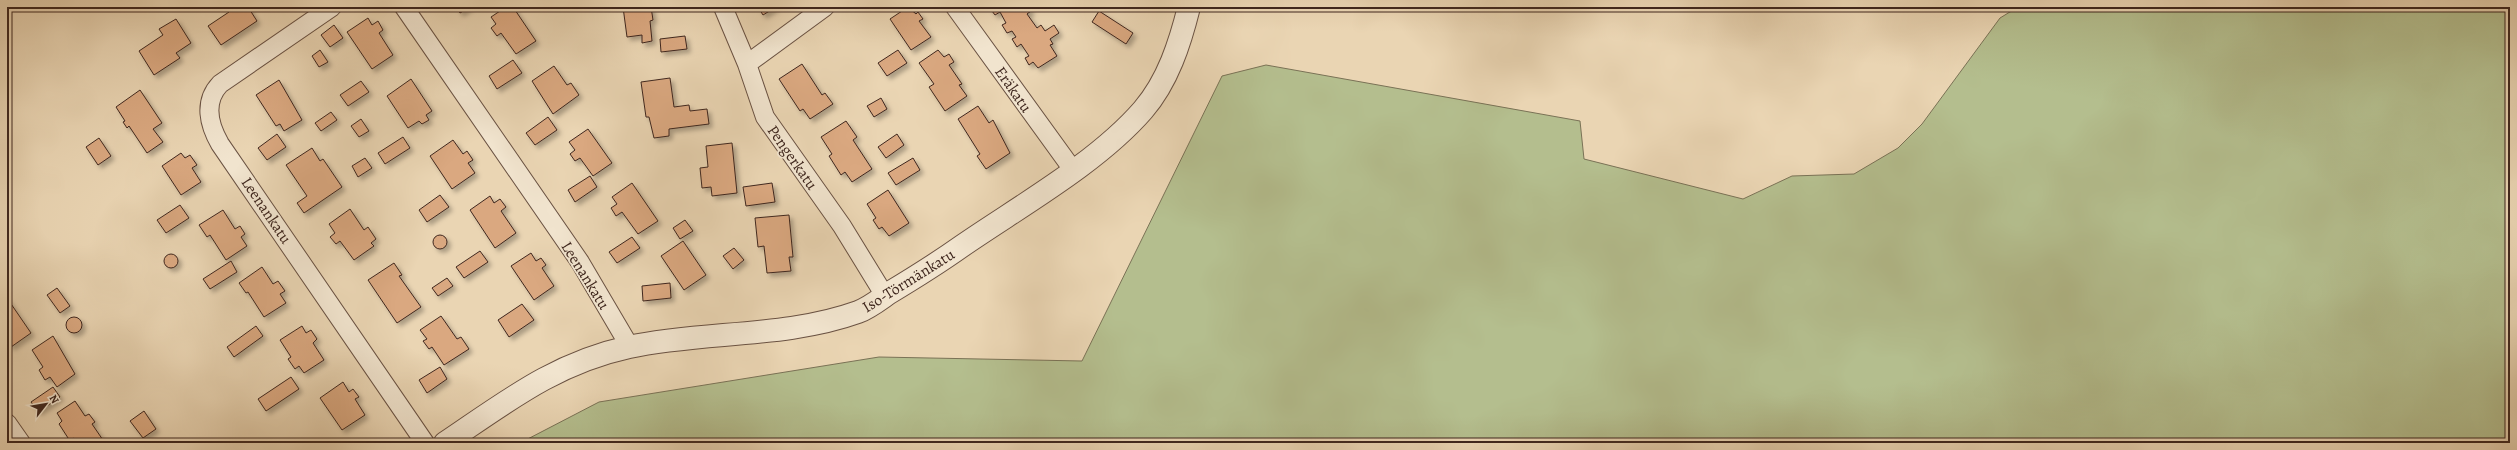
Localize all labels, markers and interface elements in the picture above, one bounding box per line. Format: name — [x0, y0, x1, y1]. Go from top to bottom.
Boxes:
street label: Eräkatu — [989, 62, 1037, 117]
street label: Pengerkatu — [762, 121, 823, 195]
street label: Leenankatu — [236, 173, 297, 249]
street label: Leenankatu — [556, 237, 615, 314]
street label: Iso-Törmänkatu — [858, 243, 959, 318]
north arrow — [26, 384, 66, 424]
text: N — [46, 392, 63, 406]

